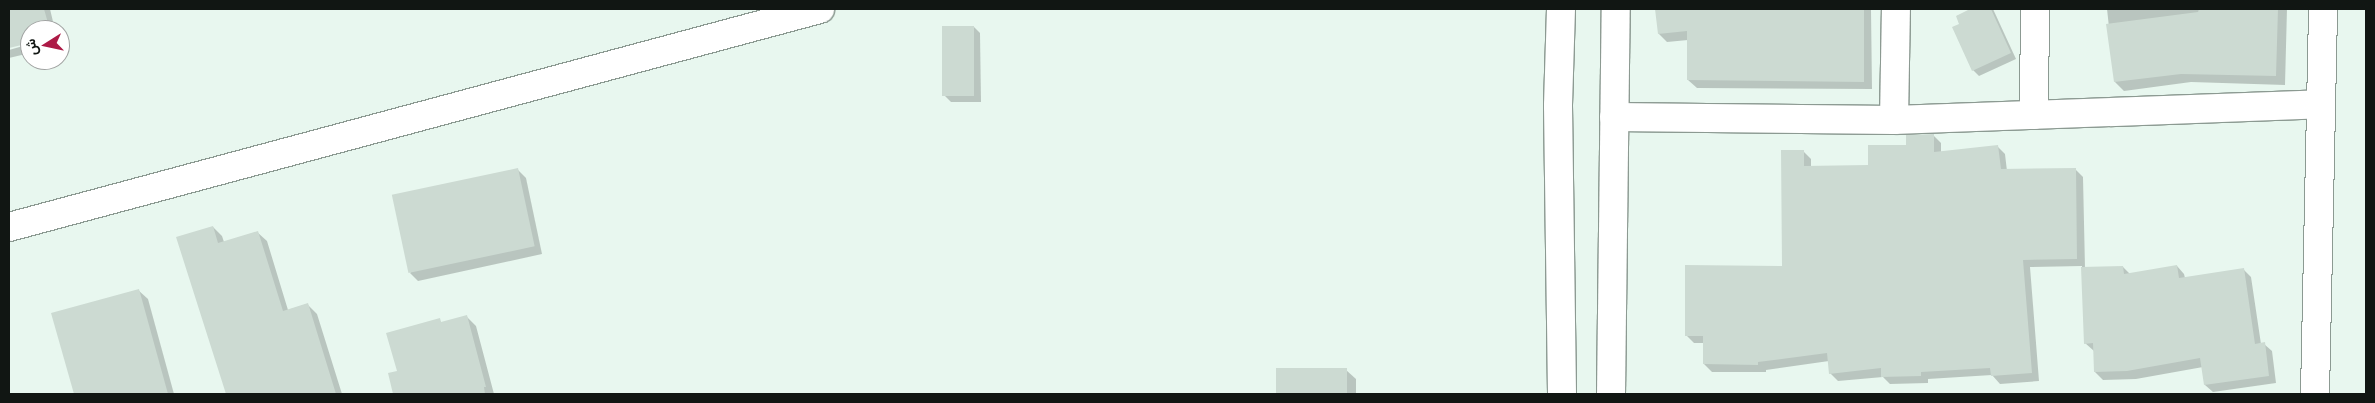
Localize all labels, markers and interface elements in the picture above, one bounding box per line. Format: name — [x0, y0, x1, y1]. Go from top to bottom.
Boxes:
north arrow — [20, 20, 70, 70]
text: ش — [22, 38, 41, 57]

